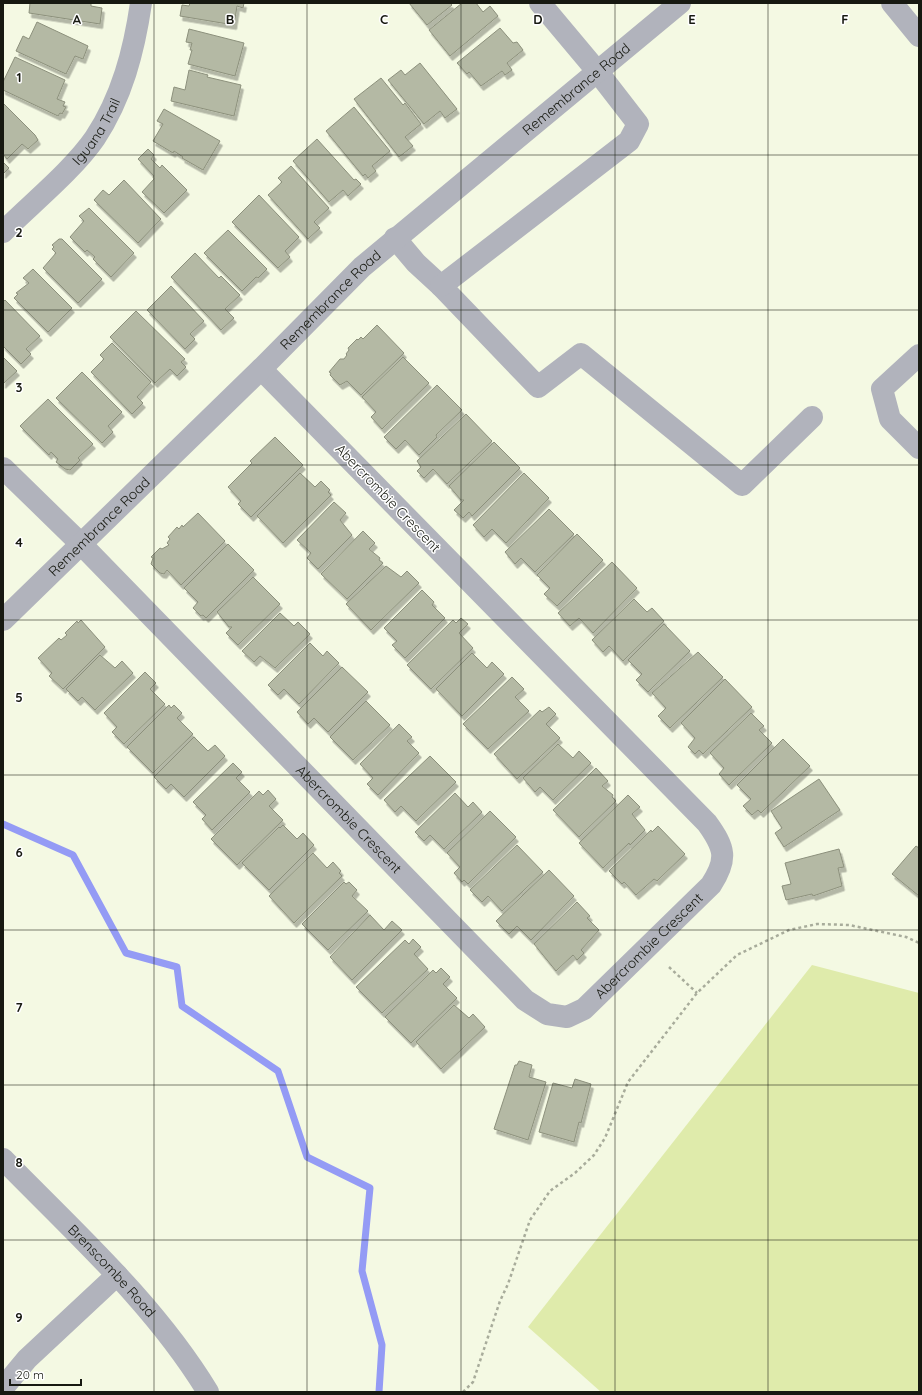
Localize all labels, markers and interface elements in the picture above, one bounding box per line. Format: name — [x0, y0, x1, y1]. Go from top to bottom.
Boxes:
text: A — [73, 11, 82, 27]
text: B — [226, 11, 234, 27]
text: C — [380, 11, 388, 27]
text: D — [533, 11, 543, 27]
text: E — [688, 11, 696, 27]
text: F — [841, 11, 849, 27]
street label: Remembrance Road — [519, 39, 634, 139]
text: 1 — [16, 69, 22, 85]
street label: Iguana Trail — [68, 95, 124, 169]
text: 2 — [15, 224, 23, 240]
street label: Remembrance Road — [276, 246, 385, 354]
text: 3 — [16, 379, 23, 395]
street label: Abercrombie Crescent — [332, 440, 445, 556]
street label: Remembrance Road — [44, 473, 154, 580]
text: 4 — [15, 534, 23, 550]
text: 5 — [15, 689, 23, 705]
street label: Abercrombie Crescent — [292, 761, 406, 877]
text: 6 — [15, 844, 23, 860]
street label: Abercrombie Crescent — [591, 889, 707, 1003]
text: 7 — [15, 999, 23, 1015]
text: 8 — [15, 1154, 23, 1170]
street label: Brenscombe Road — [64, 1221, 159, 1321]
text: 9 — [15, 1309, 23, 1325]
scale bar — [10, 1361, 81, 1387]
text: 20 m — [16, 1367, 44, 1382]

